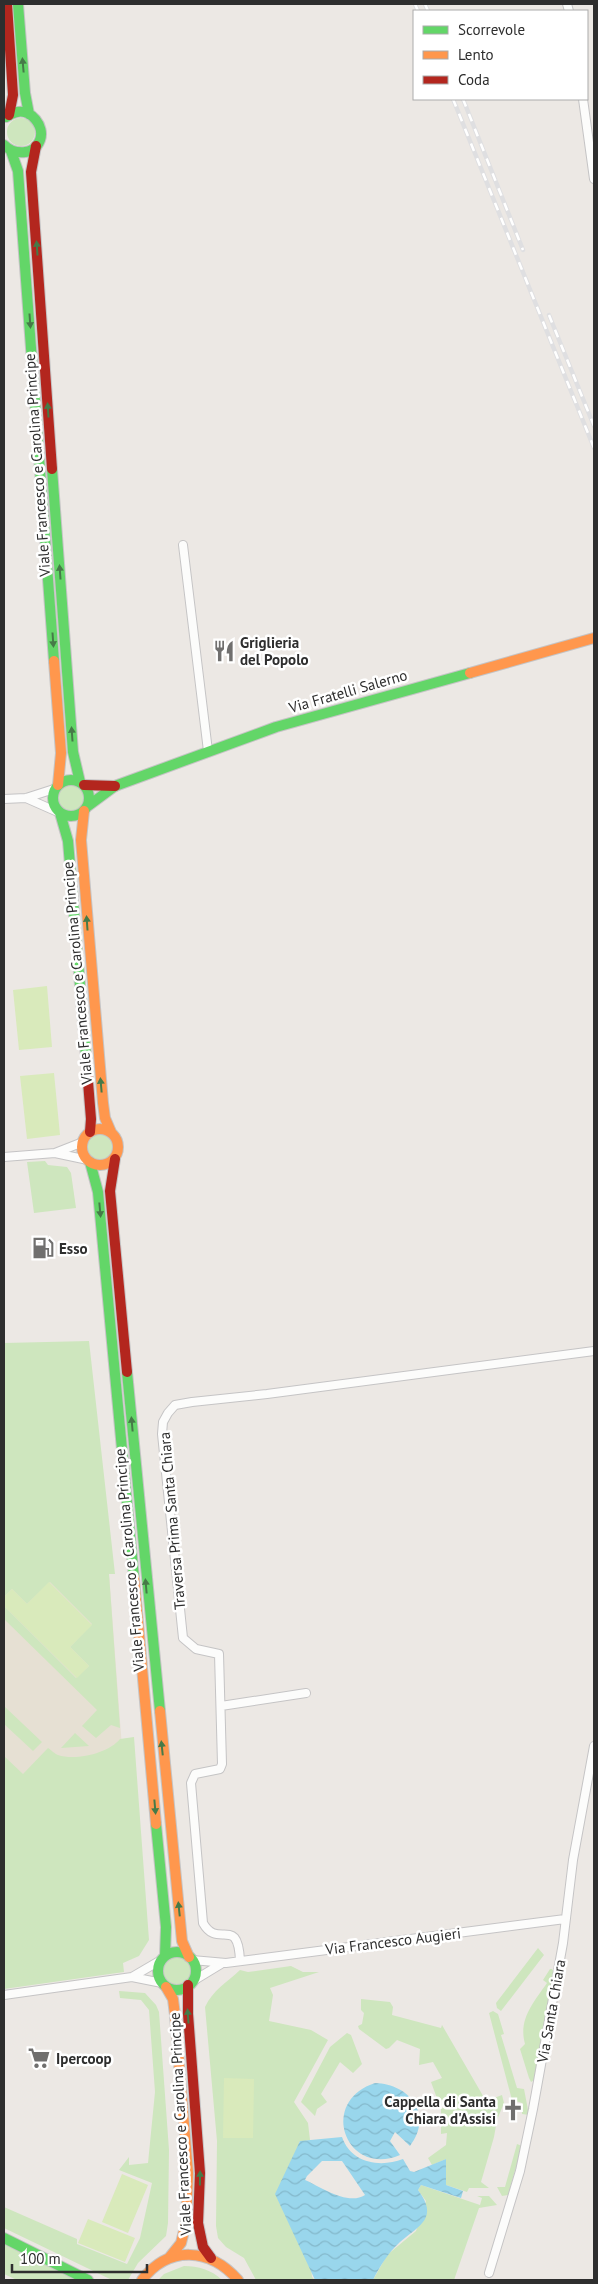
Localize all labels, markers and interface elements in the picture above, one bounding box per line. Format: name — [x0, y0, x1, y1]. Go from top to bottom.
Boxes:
legend — [413, 10, 588, 100]
text: Scorrevole — [458, 20, 525, 39]
text: Lento — [458, 45, 494, 64]
one-way arrow — [19, 57, 27, 73]
text: Coda — [458, 70, 490, 89]
one-way arrow — [32, 239, 40, 255]
one-way arrow — [27, 313, 35, 329]
street label: Viale Francesco e Carolina Principe — [20, 353, 54, 578]
one-way arrow — [44, 402, 52, 418]
one-way arrow — [56, 564, 64, 580]
one-way arrow — [50, 632, 58, 648]
place label: Griglieria del Popolo — [240, 633, 309, 669]
restaurant icon: Griglieria del Popolo — [211, 638, 237, 664]
street label: Via Fratelli Salerno — [286, 665, 409, 717]
one-way arrow — [67, 726, 75, 742]
street label: Viale Francesco e Carolina Principe — [58, 861, 96, 1086]
one-way arrow — [83, 915, 91, 931]
one-way arrow — [97, 1077, 105, 1093]
one-way arrow — [96, 1202, 104, 1218]
fuel station icon: Esso — [30, 1235, 56, 1261]
place label: Esso — [59, 1239, 88, 1258]
one-way arrow — [128, 1416, 136, 1432]
street label: Traversa Prima Santa Chiara — [155, 1431, 189, 1611]
street label: Viale Francesco e Carolina Principe — [110, 1448, 148, 1673]
one-way arrow — [142, 1578, 150, 1594]
one-way arrow — [158, 1739, 166, 1755]
one-way arrow — [151, 1799, 159, 1815]
one-way arrow — [175, 1901, 183, 1917]
street label: Via Francesco Augieri — [323, 1923, 462, 1959]
street label: Via Santa Chiara — [532, 1958, 569, 2065]
one-way arrow — [184, 2007, 192, 2023]
street label: Viale Francesco e Carolina Principe — [165, 2012, 195, 2237]
supermarket icon: Ipercoop — [26, 2045, 52, 2071]
place label: Ipercoop — [56, 2049, 112, 2068]
place label: Cappella di Santa Chiara d'Assisi — [384, 2092, 496, 2128]
church icon: Cappella di Santa Chiara d'Assisi — [500, 2097, 526, 2123]
one-way arrow — [196, 2169, 204, 2185]
scale bar — [12, 2242, 148, 2274]
text: 100 m — [20, 2249, 61, 2268]

